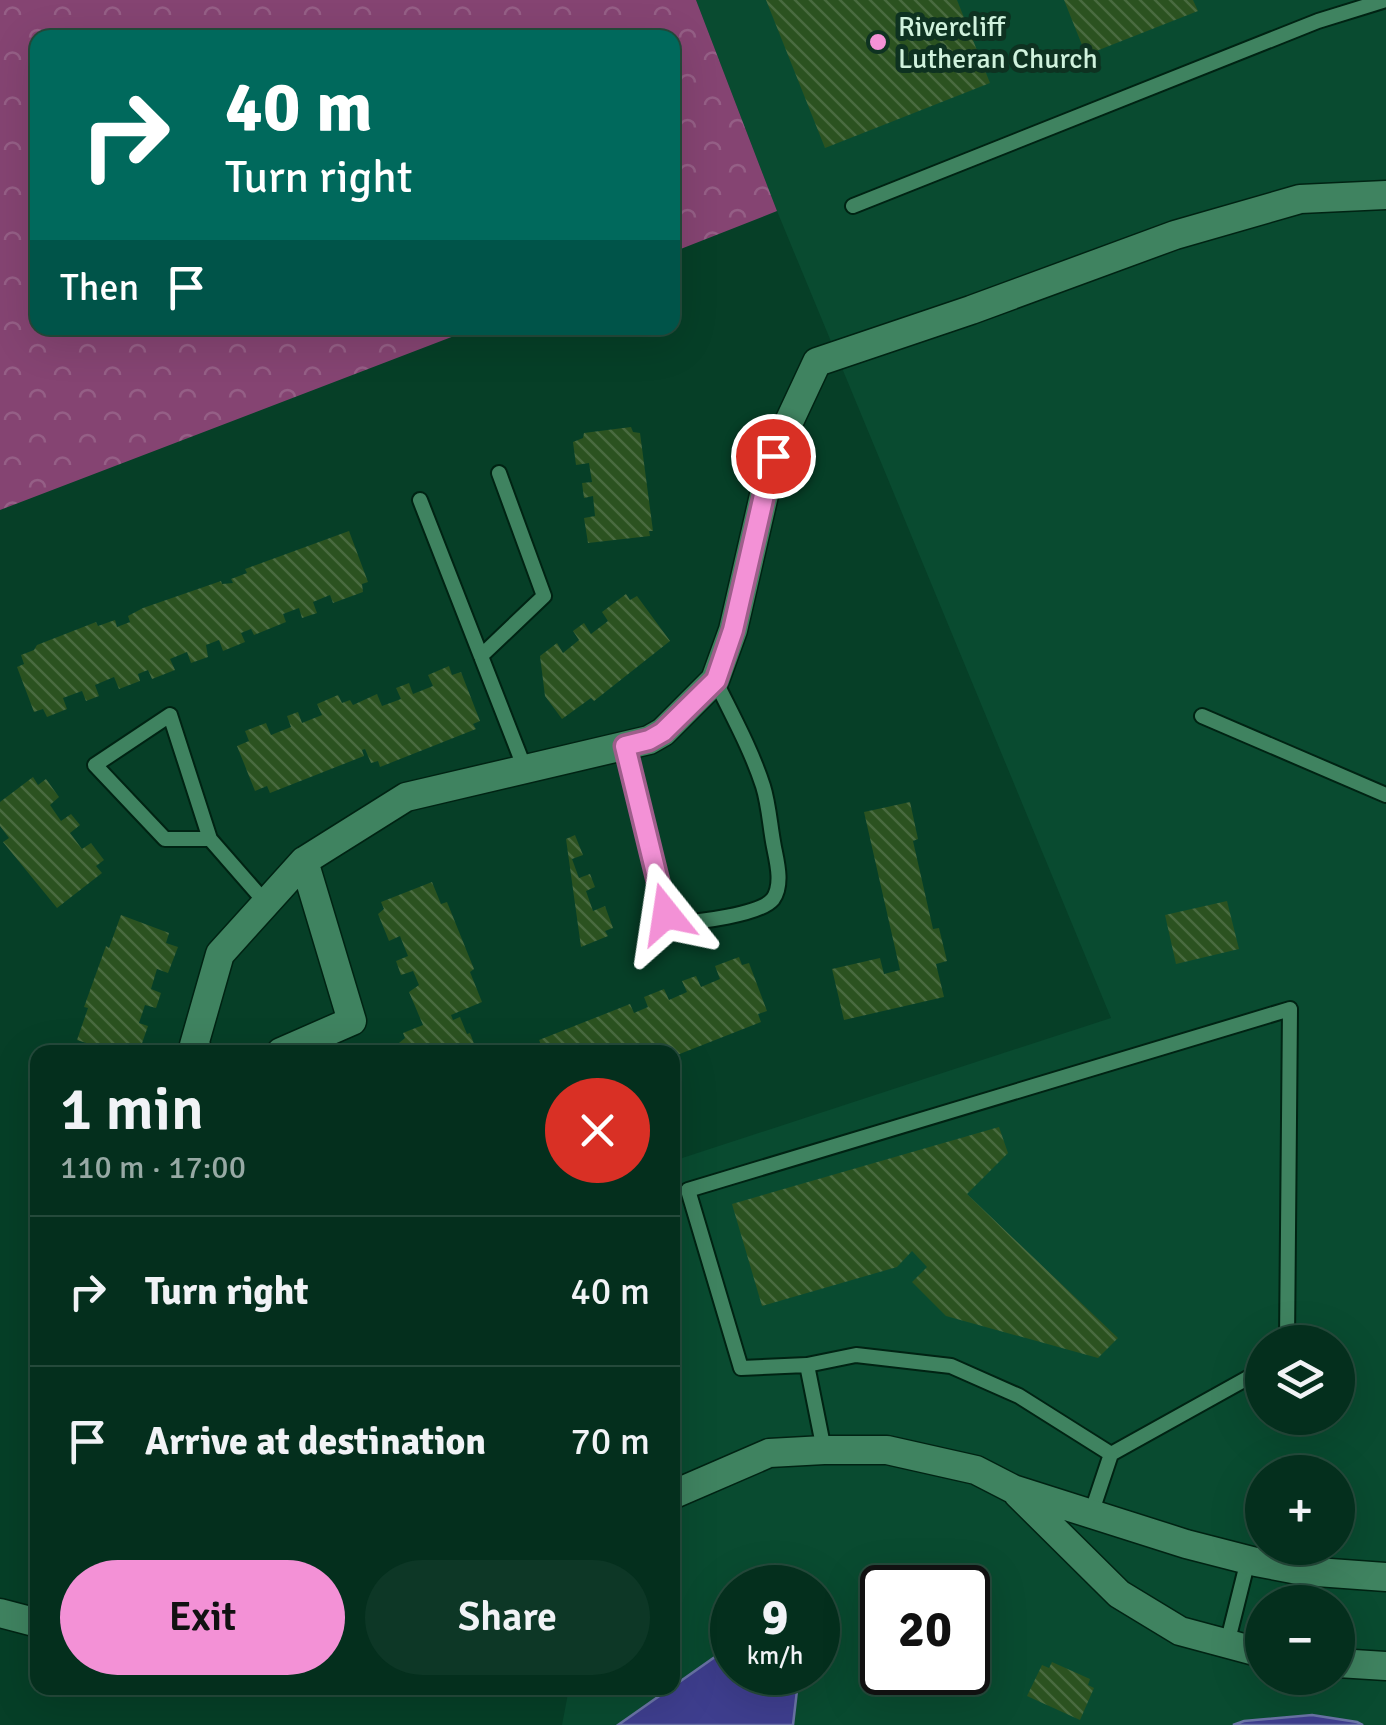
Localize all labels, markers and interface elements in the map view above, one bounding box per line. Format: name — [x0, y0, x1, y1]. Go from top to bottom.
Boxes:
place label: Rivercliff Lutheran Church — [898, 10, 1098, 76]
marker: Rivercliff Lutheran Church — [867, 31, 889, 53]
text: 40 m — [225, 64, 373, 150]
icon: right — [60, 70, 190, 200]
text: Turn right — [225, 150, 413, 205]
icon: arrive — [159, 260, 214, 315]
text: Then — [60, 264, 139, 311]
pin — [731, 414, 816, 499]
icon: arrive — [746, 429, 801, 484]
position arrow — [614, 862, 718, 966]
text: 1 min — [60, 1073, 204, 1147]
button: close — [545, 1078, 650, 1183]
text: 110 m · 17:00 — [60, 1148, 246, 1187]
icon: right — [60, 1264, 115, 1319]
text: Turn right — [145, 1268, 309, 1315]
text: 40 m — [570, 1268, 650, 1315]
map controls — [1245, 1325, 1355, 1695]
button: layers — [1245, 1325, 1355, 1435]
icon: arrive — [60, 1414, 115, 1469]
text: Arrive at destination — [145, 1418, 486, 1465]
text: 70 m — [570, 1418, 650, 1465]
button: + — [1245, 1455, 1355, 1565]
button: Exit — [60, 1560, 345, 1675]
button: Share — [365, 1560, 650, 1675]
speed limit sign: 20 — [860, 1565, 990, 1695]
button: − — [1245, 1585, 1355, 1695]
text: 9 — [761, 1587, 789, 1649]
text: km/h — [747, 1640, 803, 1671]

